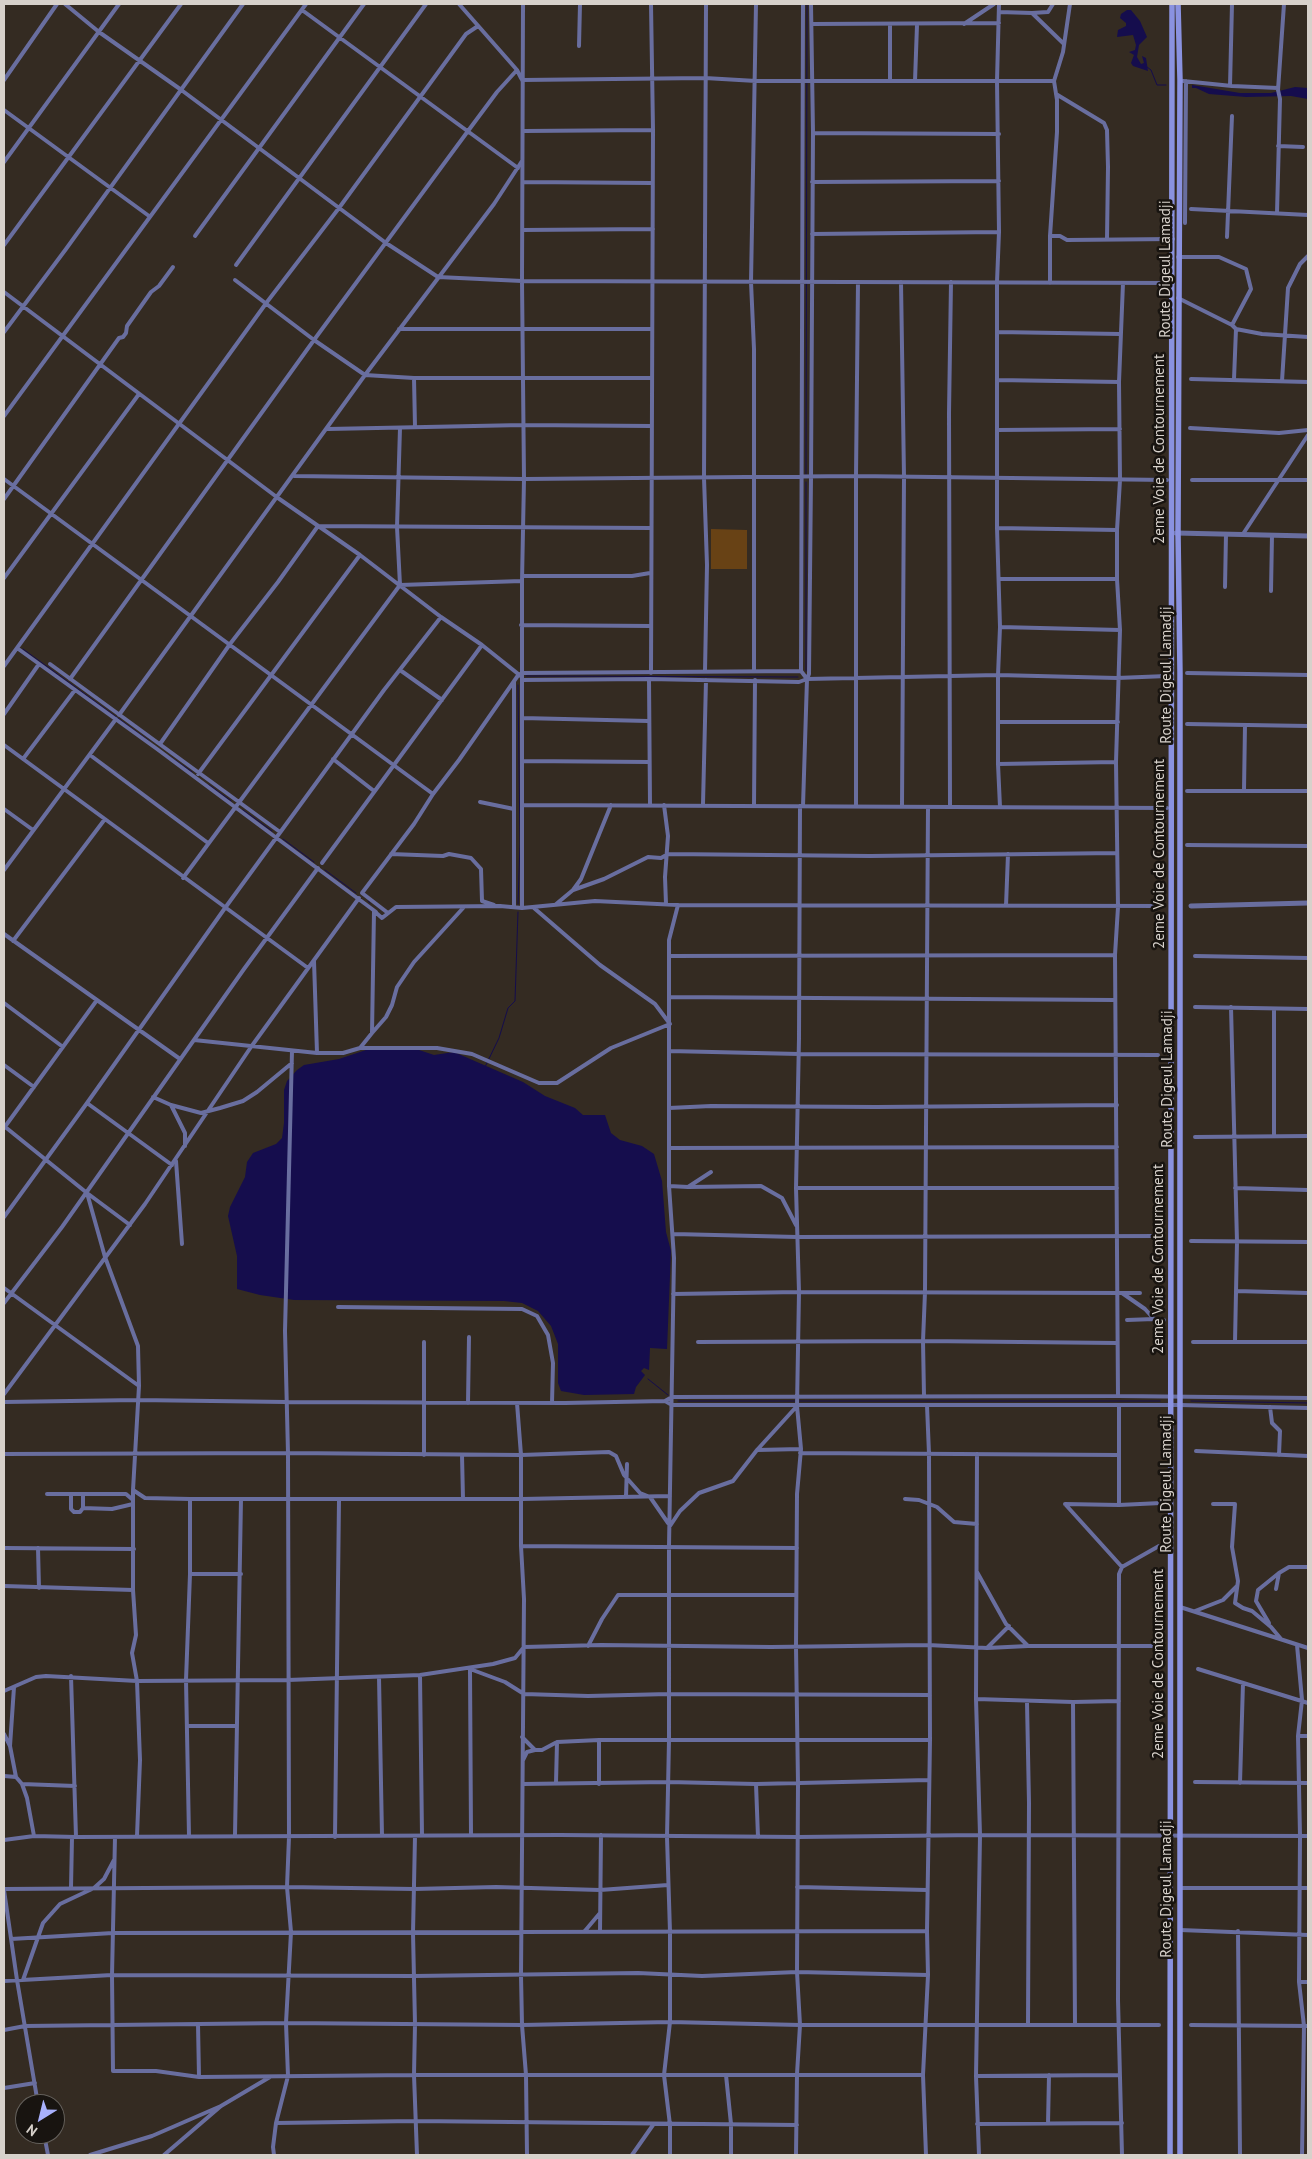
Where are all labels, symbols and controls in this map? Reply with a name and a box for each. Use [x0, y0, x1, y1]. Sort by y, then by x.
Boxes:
street label: Route Digeul Lamadji [1157, 200, 1175, 338]
street label: 2eme Voie de Contournement [1151, 354, 1169, 544]
street label: Route Digeul Lamadji [1158, 606, 1176, 744]
street label: 2eme Voie de Contournement [1151, 759, 1169, 949]
street label: Route Digeul Lamadji [1159, 1010, 1177, 1148]
street label: 2eme Voie de Contournement [1150, 1164, 1168, 1354]
street label: Route Digeul Lamadji [1158, 1415, 1176, 1553]
street label: 2eme Voie de Contournement [1150, 1569, 1168, 1759]
street label: Route Digeul Lamadji [1158, 1820, 1176, 1958]
north arrow [15, 2094, 65, 2144]
text: N [23, 2120, 41, 2140]

